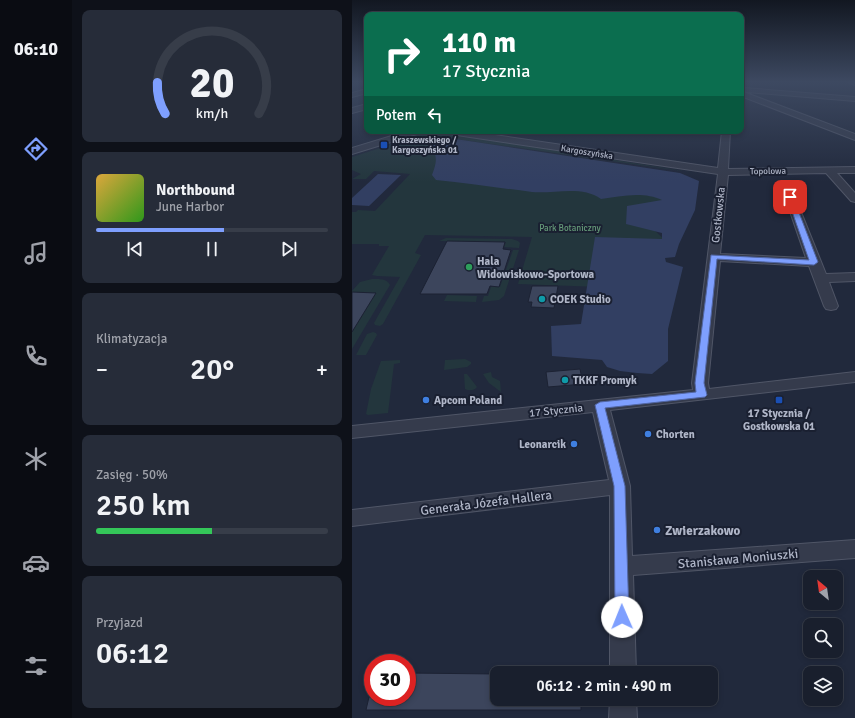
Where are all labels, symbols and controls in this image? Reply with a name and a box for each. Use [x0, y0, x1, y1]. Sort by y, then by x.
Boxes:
text: 110 m [442, 26, 516, 60]
icon: right [376, 28, 428, 80]
text: 06:10 [14, 38, 58, 60]
text: 20 [190, 58, 234, 109]
text: 17 Stycznia [442, 60, 530, 82]
text: km/h [196, 104, 228, 121]
icon: left [424, 104, 446, 126]
text: Potem [376, 106, 416, 124]
icon: directions [22, 135, 50, 163]
place label: Kraszewskiego / Kargoszyńska 01 [392, 135, 458, 156]
marker: Kraszewskiego / Kargoszyńska 01 [379, 140, 389, 150]
street label: Kargoszyńska [560, 143, 614, 162]
street label: Topolowa [750, 166, 786, 177]
pin [773, 180, 807, 214]
text: Northbound [156, 181, 235, 199]
street label: Gostkowska [709, 186, 728, 244]
icon: arrive [779, 186, 801, 208]
text: June Harbor [156, 199, 224, 215]
park label: Park Botaniczny [539, 223, 602, 234]
icon: previous [124, 238, 146, 260]
icon: pause [201, 238, 223, 260]
icon: next [278, 238, 300, 260]
icon: music [22, 239, 50, 267]
place label: Hala Widowiskowo-Sportowa [477, 255, 595, 281]
marker: Hala Widowiskowo-Sportowa [464, 262, 474, 272]
place label: COEK Studio [550, 293, 611, 306]
marker: COEK Studio [537, 294, 547, 304]
text: Klimatyzacja [96, 331, 167, 347]
icon: phone [22, 342, 50, 370]
text: 20° [190, 351, 234, 388]
text: − [96, 356, 108, 383]
text: + [316, 356, 328, 383]
place label: TKKF Promyk [573, 374, 637, 387]
marker: TKKF Promyk [560, 375, 570, 385]
place label: Apcom Poland [434, 394, 502, 407]
marker: Apcom Poland [421, 395, 431, 405]
marker: 17 Stycznia / Gostkowska 01 [774, 395, 784, 405]
street label: 17 Stycznia [529, 401, 584, 420]
place label: 17 Stycznia / Gostkowska 01 [743, 407, 815, 433]
place label: Chorten [656, 428, 695, 441]
marker: Chorten [643, 429, 653, 439]
place label: Leonarcik [519, 438, 566, 451]
marker: Leonarcik [569, 439, 579, 449]
icon: climate [22, 445, 50, 473]
text: Zasięg · 50% [96, 467, 168, 483]
text: 250 km [96, 487, 191, 524]
street label: Generała Józefa Hallera [419, 487, 553, 519]
place label: Zwierzakowo [665, 523, 740, 539]
marker: Zwierzakowo [652, 525, 662, 535]
street label: Stanisława Moniuszki [677, 546, 799, 572]
icon: car [22, 549, 50, 577]
north arrow [803, 570, 843, 610]
map controls [803, 570, 843, 706]
position arrow [601, 596, 643, 638]
text: Przyjazd [96, 615, 143, 631]
button: search [803, 618, 843, 658]
text: 06:12 [96, 635, 169, 672]
icon: filters [22, 652, 50, 680]
speed limit sign: 30 [364, 654, 416, 706]
button: layers [803, 666, 843, 706]
text: 06:12 · 2 min · 490 m [537, 677, 671, 695]

